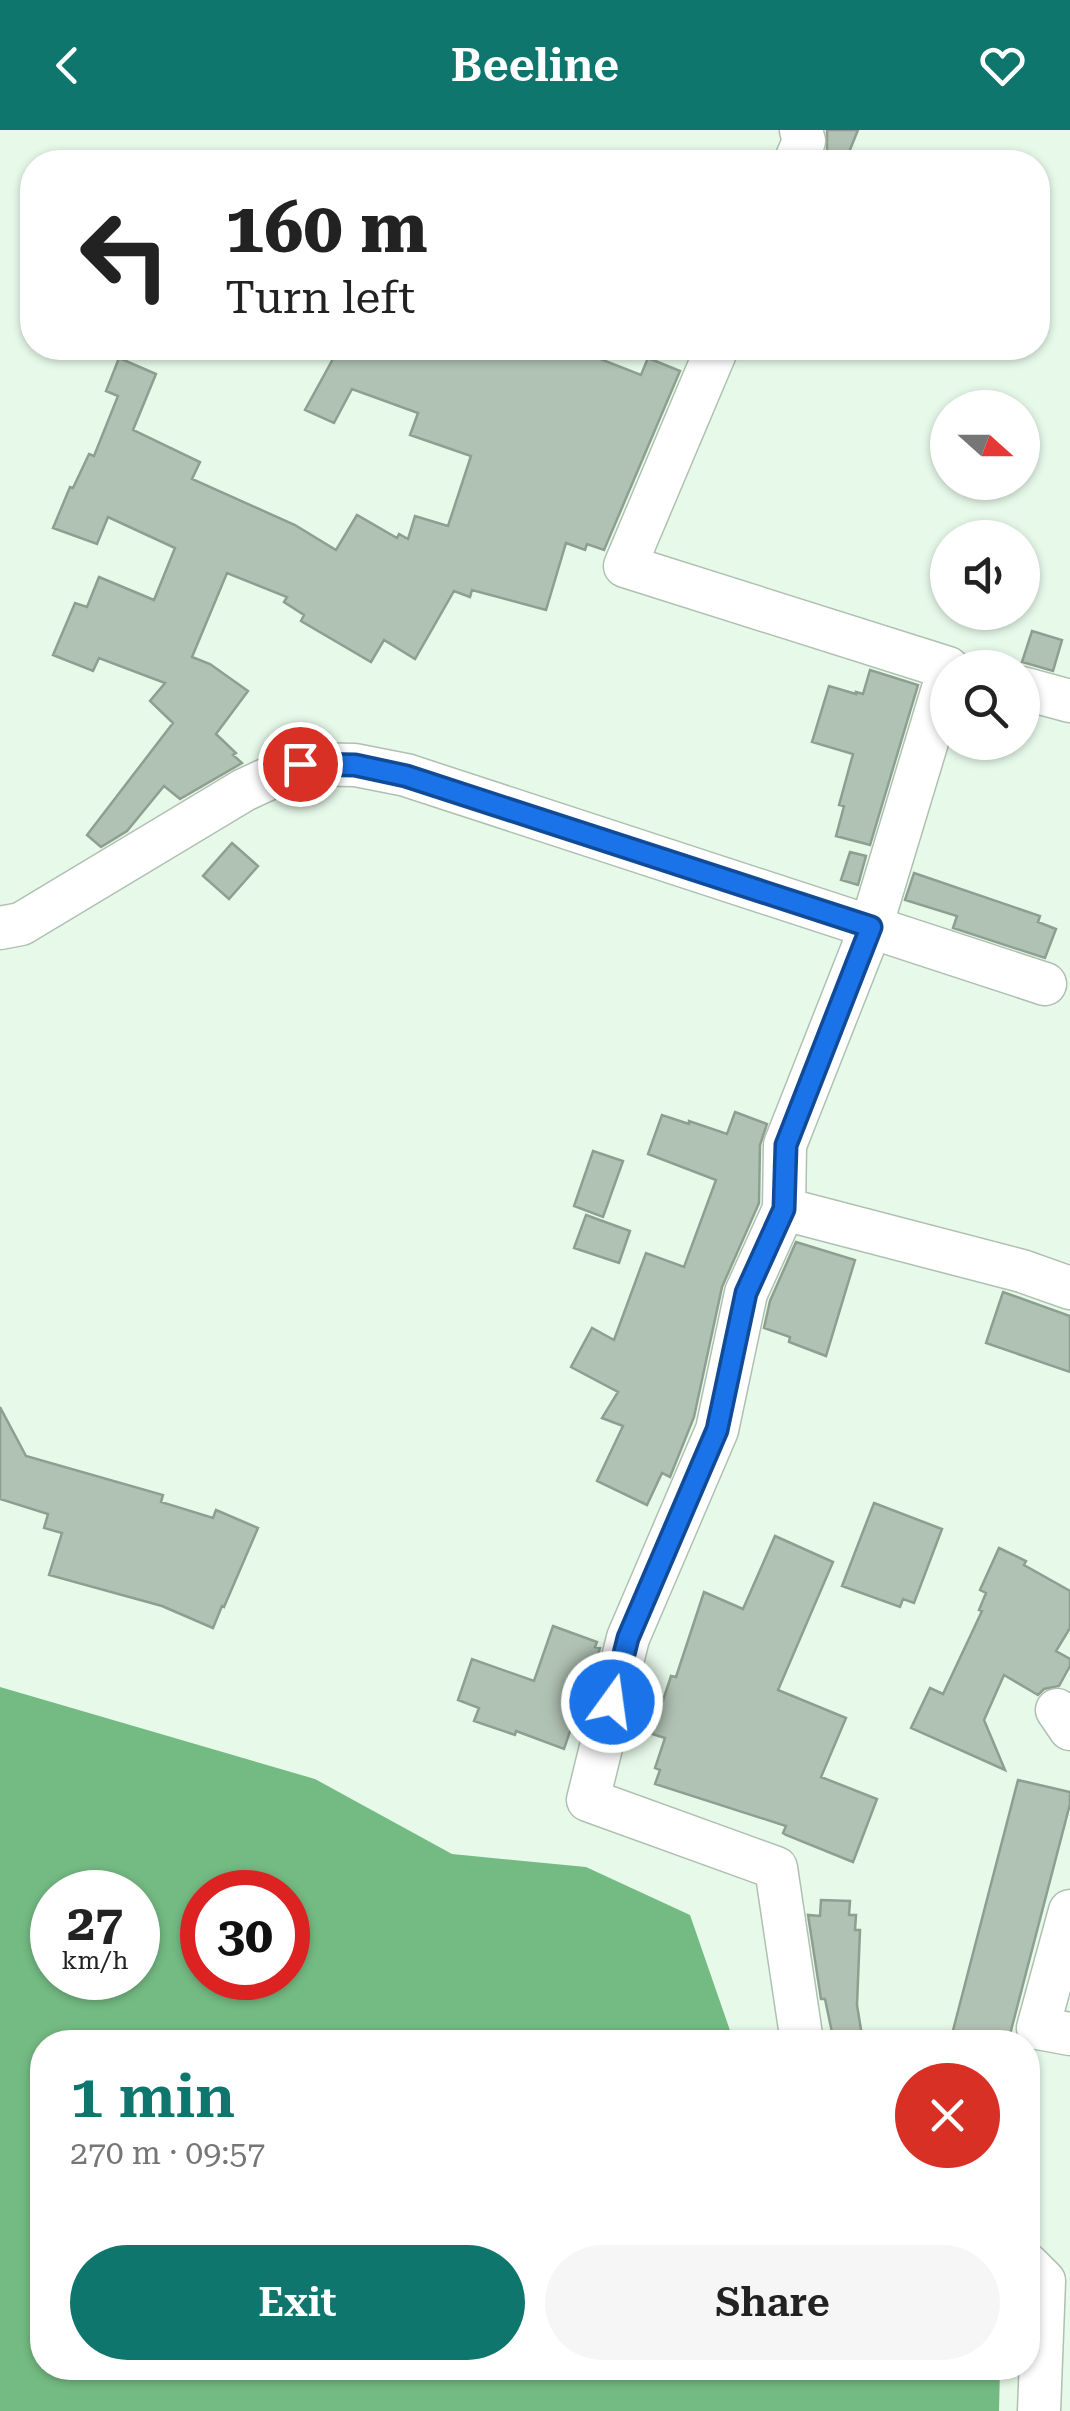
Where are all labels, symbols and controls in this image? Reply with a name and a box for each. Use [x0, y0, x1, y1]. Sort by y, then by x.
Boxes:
icon: back [40, 38, 95, 93]
icon: heart [975, 38, 1030, 93]
text: Beeline [451, 39, 619, 92]
text: 160 m [225, 187, 428, 269]
icon: left [60, 190, 190, 320]
text: Turn left [225, 271, 415, 324]
north arrow [930, 390, 1040, 500]
map controls [930, 390, 1040, 760]
button: sound [930, 520, 1040, 630]
button: search [930, 650, 1040, 760]
pin [258, 722, 343, 807]
icon: arrive [273, 737, 328, 792]
position arrow [560, 1650, 664, 1754]
speed limit sign: 30 [180, 1870, 310, 2000]
text: 27 [67, 1894, 123, 1952]
text: km/h [62, 1946, 128, 1975]
text: 1 min [70, 2061, 235, 2132]
button: close [895, 2063, 1000, 2168]
text: 270 m · 09:57 [70, 2134, 265, 2172]
button: Exit [70, 2245, 525, 2360]
button: Share [545, 2245, 1000, 2360]

